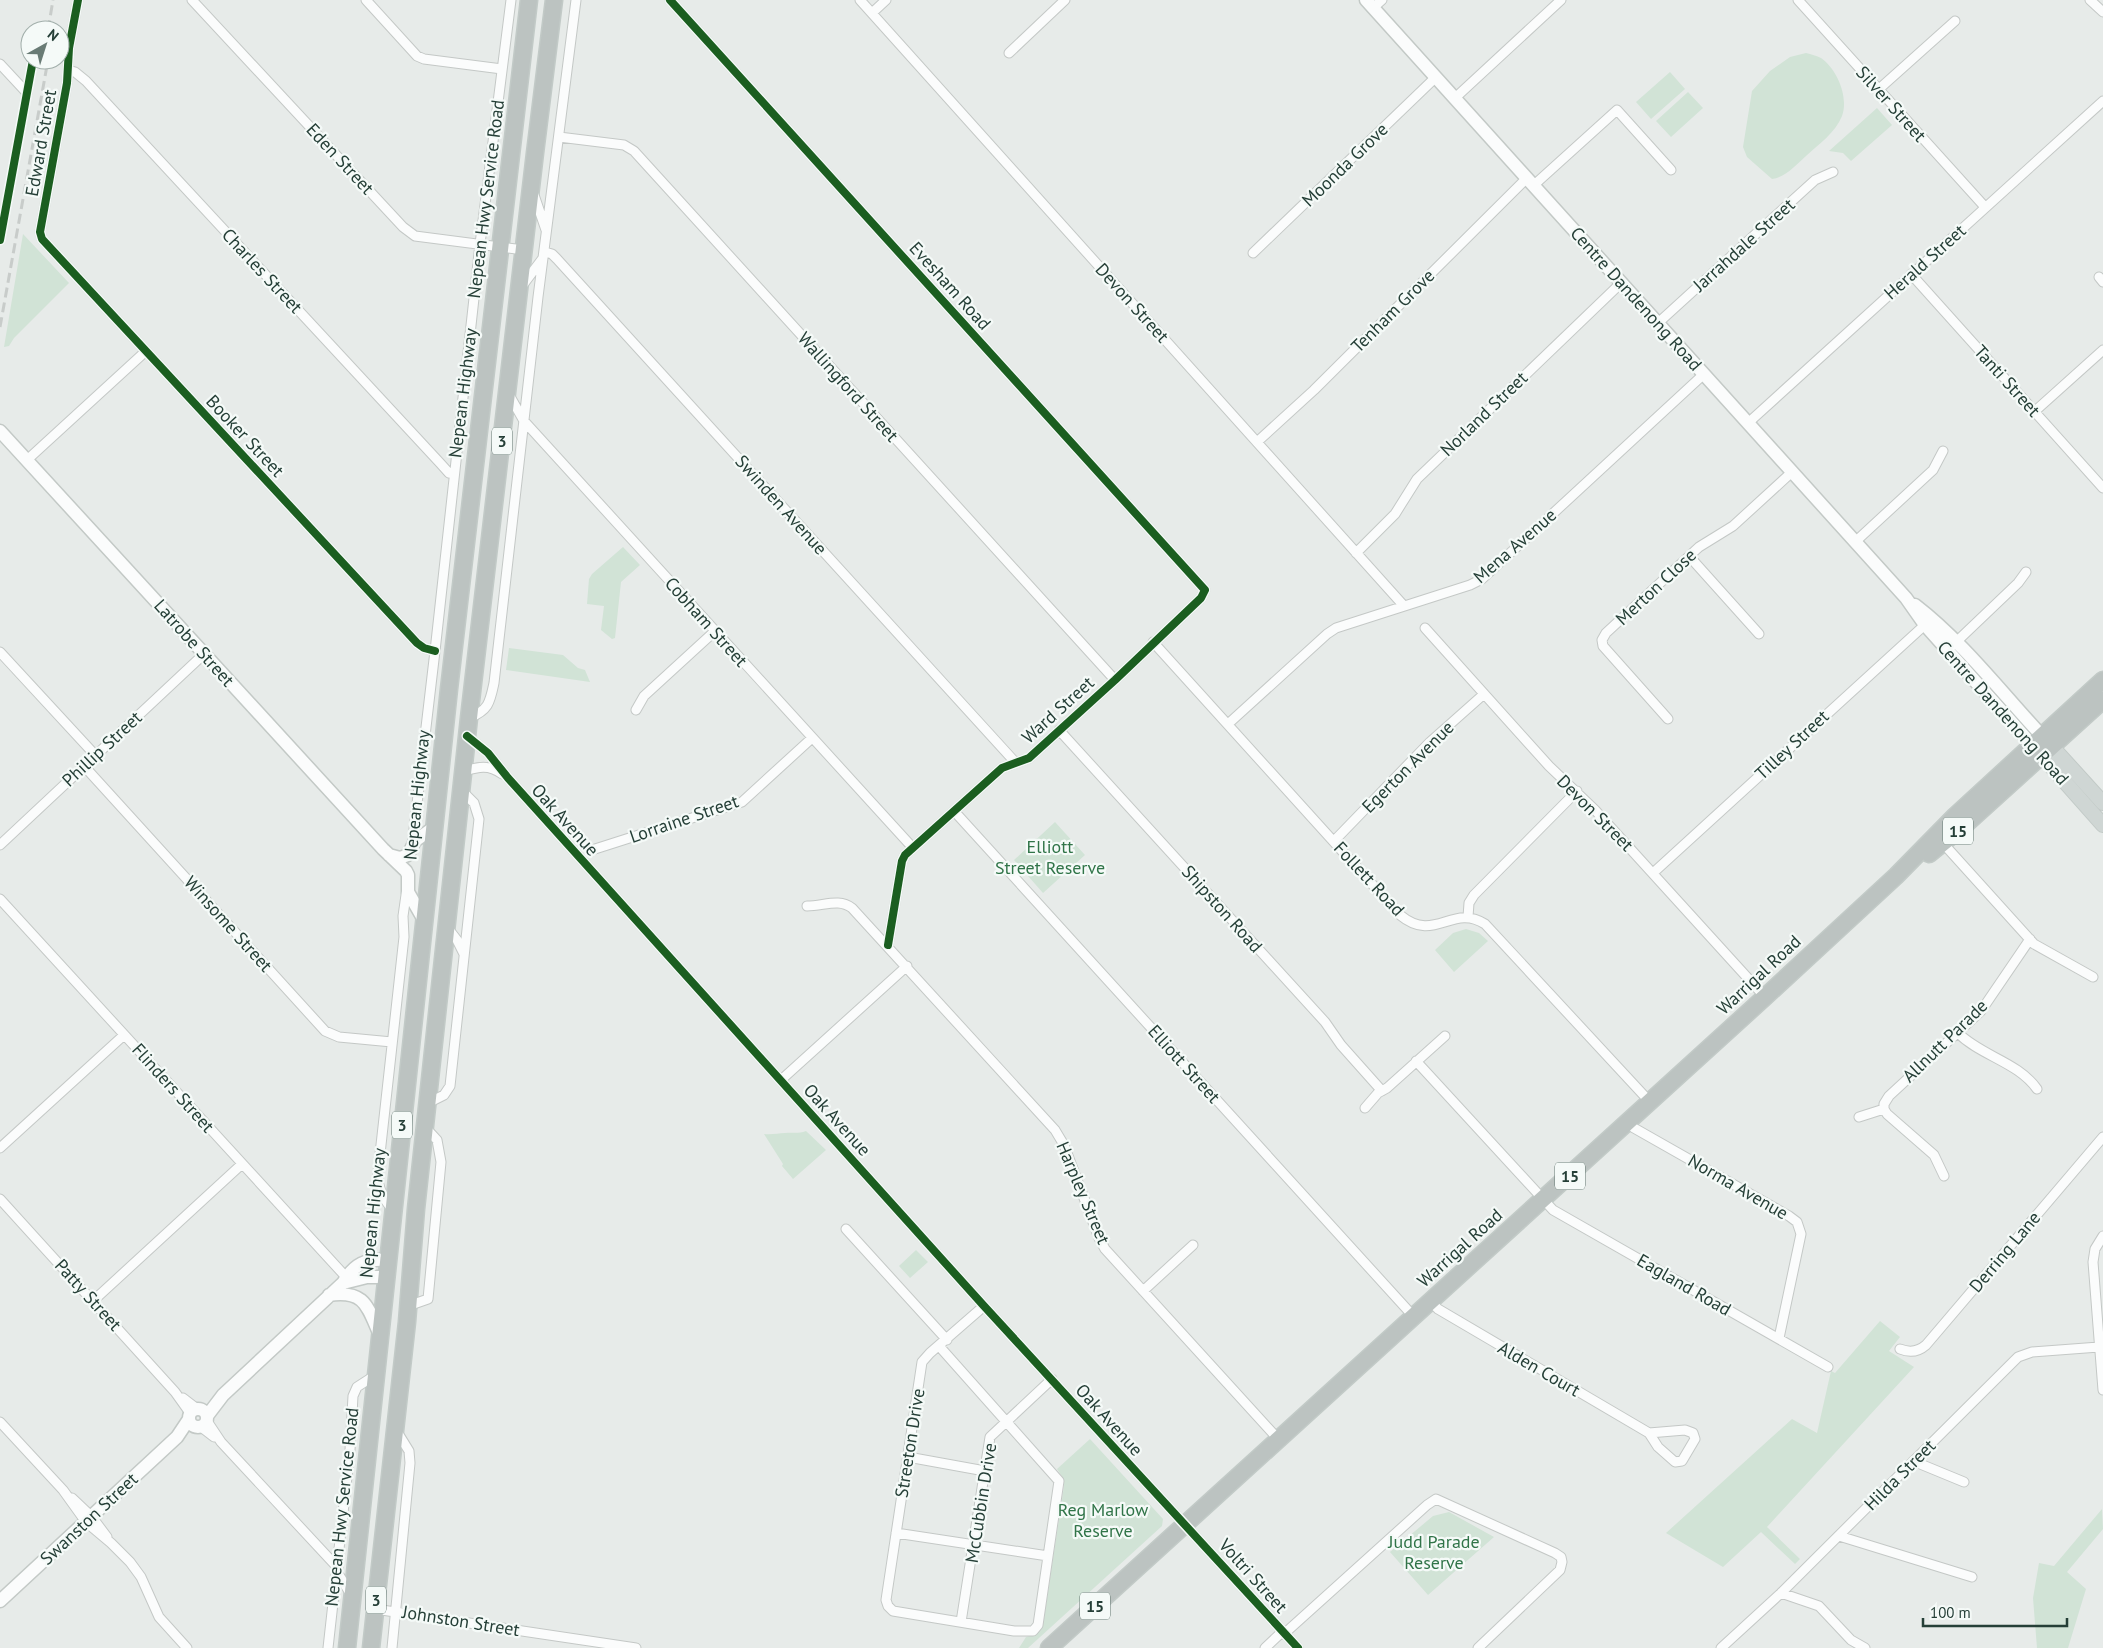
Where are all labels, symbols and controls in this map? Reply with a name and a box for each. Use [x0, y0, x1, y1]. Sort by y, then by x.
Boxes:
north arrow [20, 20, 70, 70]
text: N [44, 25, 62, 45]
street label: Silver Street [1851, 61, 1931, 146]
street label: Edward Street [20, 88, 61, 198]
street label: Nepean Hwy Service Road [462, 98, 509, 299]
street label: Eden Street [302, 118, 379, 199]
street label: Moonda Grove [1297, 118, 1393, 211]
street label: Jarrahdale Street [1687, 193, 1799, 297]
street label: Herald Street [1879, 219, 1970, 304]
street label: Centre Dandenong Road [1566, 222, 1707, 376]
street label: Charles Street [217, 223, 308, 318]
street label: Evesham Road [905, 237, 996, 335]
street label: Devon Street [1091, 258, 1174, 347]
street label: Tenham Grove [1346, 264, 1439, 357]
street label: Nepean Highway [443, 326, 482, 459]
street label: Wallingford Street [793, 327, 904, 446]
street label: Tanti Street [1969, 340, 2046, 421]
street label: Norland Street [1435, 366, 1532, 461]
street label: Booker Street [201, 390, 289, 482]
road number: 3 [492, 428, 512, 454]
street label: Swinden Avenue [730, 450, 832, 559]
street label: Mena Avenue [1468, 503, 1561, 588]
street label: Merton Close [1610, 543, 1701, 630]
street label: Cobham Street [660, 572, 753, 671]
street label: Latrobe Street [149, 594, 240, 691]
street label: Centre Dandenong Road [1933, 636, 2074, 790]
street label: Ward Street [1017, 671, 1099, 748]
street label: Tilley Street [1750, 705, 1833, 785]
street label: Phillip Street [57, 706, 146, 791]
street label: Egerton Avenue [1357, 716, 1459, 818]
street label: Nepean Highway [398, 728, 435, 861]
street label: Devon Street [1552, 769, 1639, 856]
street label: Oak Avenue [527, 779, 604, 861]
street label: Lorraine Street [626, 789, 741, 848]
road number: 15 [1943, 818, 1973, 844]
park label: Elliott Street Reserve [995, 835, 1105, 879]
street label: Follett Road [1329, 837, 1410, 921]
street label: Shipston Road [1177, 860, 1268, 957]
street label: Winsome Street [179, 871, 278, 976]
street label: Warrigal Road [1712, 930, 1806, 1020]
street label: Allnutt Parade [1897, 994, 1992, 1087]
street label: Elliott Street [1143, 1020, 1226, 1108]
street label: Flinders Street [127, 1038, 220, 1137]
street label: Oak Avenue [799, 1079, 876, 1161]
road number: 3 [392, 1112, 412, 1138]
street label: Harpley Street [1052, 1138, 1115, 1248]
street label: Nepean Highway [354, 1146, 391, 1279]
street label: Norma Avenue [1684, 1149, 1792, 1224]
road number: 15 [1555, 1162, 1585, 1190]
street label: Warrigal Road [1412, 1203, 1507, 1292]
street label: Derring Lane [1964, 1206, 2045, 1297]
street label: Eagland Road [1633, 1248, 1735, 1321]
street label: Patty Street [50, 1254, 127, 1335]
street label: Alden Court [1494, 1336, 1584, 1401]
street label: Oak Avenue [1071, 1379, 1148, 1461]
street label: Streeton Drive [890, 1387, 930, 1499]
street label: Nepean Hwy Service Road [320, 1406, 363, 1607]
street label: Hilda Street [1859, 1434, 1940, 1515]
street label: McCubbin Drive [960, 1441, 1001, 1565]
street label: Swanston Street [35, 1467, 142, 1570]
park label: Reg Marlow Reserve [1058, 1498, 1149, 1542]
park label: Judd Parade Reserve [1387, 1530, 1480, 1574]
street label: Voltri Street [1213, 1533, 1293, 1618]
road number: 3 [366, 1586, 386, 1614]
road number: 15 [1080, 1592, 1110, 1620]
scale bar [1923, 1596, 2067, 1628]
street label: Johnston Street [400, 1600, 521, 1641]
text: 100 m [1930, 1603, 1971, 1622]

